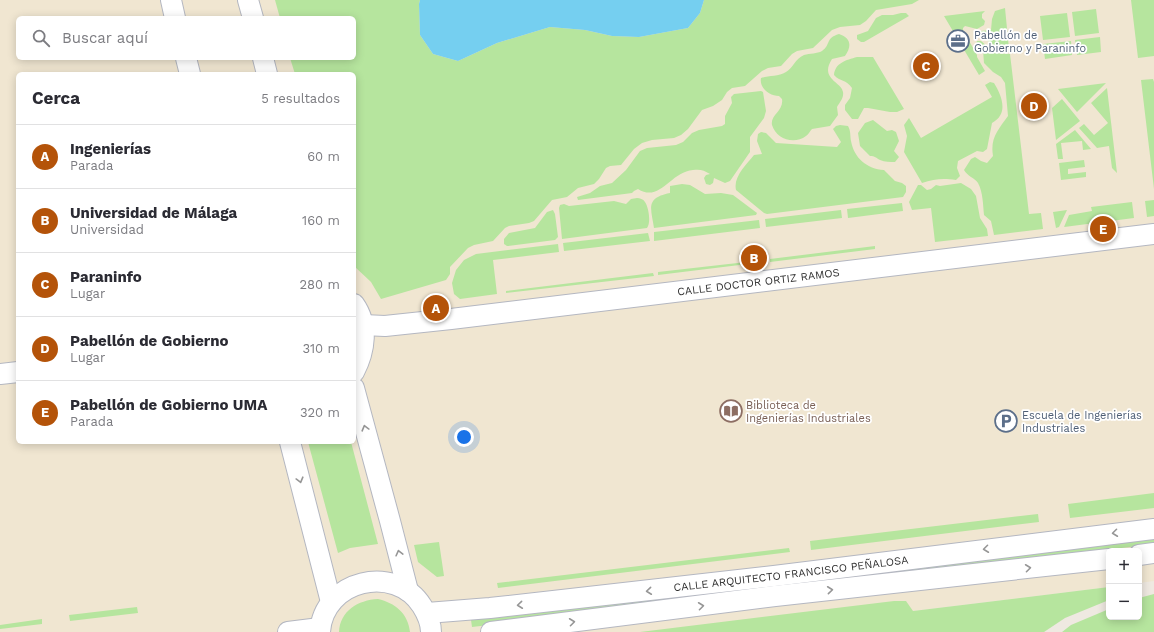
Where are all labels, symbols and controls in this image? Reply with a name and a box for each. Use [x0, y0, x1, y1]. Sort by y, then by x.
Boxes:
search box [16, 16, 356, 60]
icon: search [30, 27, 52, 49]
office icon: Pabellón de Gobierno y Paraninfo [945, 28, 971, 54]
text: Buscar aquí [62, 29, 148, 47]
place label: Pabellón de Gobierno y Paraninfo [974, 29, 1086, 55]
pin: C [913, 51, 939, 81]
text: Cerca [32, 88, 80, 108]
text: 5 resultados [261, 91, 340, 106]
pin: D [1021, 91, 1047, 121]
text: Ingenierías [70, 140, 151, 158]
text: A [41, 149, 49, 164]
text: 60 m [307, 149, 340, 164]
text: Parada [70, 158, 113, 173]
text: Universidad de Málaga [70, 204, 237, 222]
text: B [41, 213, 49, 228]
text: 160 m [302, 213, 340, 228]
pin: E [1090, 214, 1116, 244]
text: Universidad [70, 222, 144, 237]
pin: B [741, 243, 767, 273]
street label: CALLE DOCTOR ORTIZ RAMOS [676, 266, 840, 299]
text: Paraninfo [70, 268, 142, 286]
text: C [41, 277, 49, 292]
text: 280 m [300, 277, 340, 292]
text: Lugar [70, 286, 105, 301]
pin: A [423, 293, 449, 323]
text: Pabellón de Gobierno [70, 332, 229, 350]
text: D [40, 341, 50, 356]
text: 310 m [302, 341, 340, 356]
text: Lugar [70, 350, 105, 365]
text: Pabellón de Gobierno UMA [70, 396, 267, 414]
library icon: Biblioteca de Ingenierías Industriales [718, 398, 744, 424]
place label: Biblioteca de Ingenierías Industriales [746, 399, 871, 425]
text: E [41, 405, 49, 420]
text: 320 m [300, 405, 340, 420]
parking icon: Escuela de Ingenierías Industriales [993, 408, 1019, 434]
place label: Escuela de Ingenierías Industriales [1022, 409, 1142, 435]
text: Parada [70, 414, 113, 429]
one-way arrow [361, 424, 370, 431]
your location [454, 427, 474, 447]
one-way arrow [295, 476, 304, 483]
one-way arrow [1112, 528, 1118, 537]
one-way arrow [983, 544, 989, 553]
map controls [1106, 548, 1142, 620]
button: + [1106, 548, 1142, 584]
one-way arrow [395, 550, 403, 556]
street label: CALLE ARQUITECTO FRANCISCO PEÑALOSA [673, 553, 909, 594]
one-way arrow [1025, 564, 1032, 573]
button: − [1106, 584, 1142, 620]
one-way arrow [646, 586, 652, 595]
one-way arrow [827, 586, 833, 595]
one-way arrow [517, 600, 523, 609]
one-way arrow [698, 601, 704, 610]
one-way arrow [569, 618, 575, 627]

